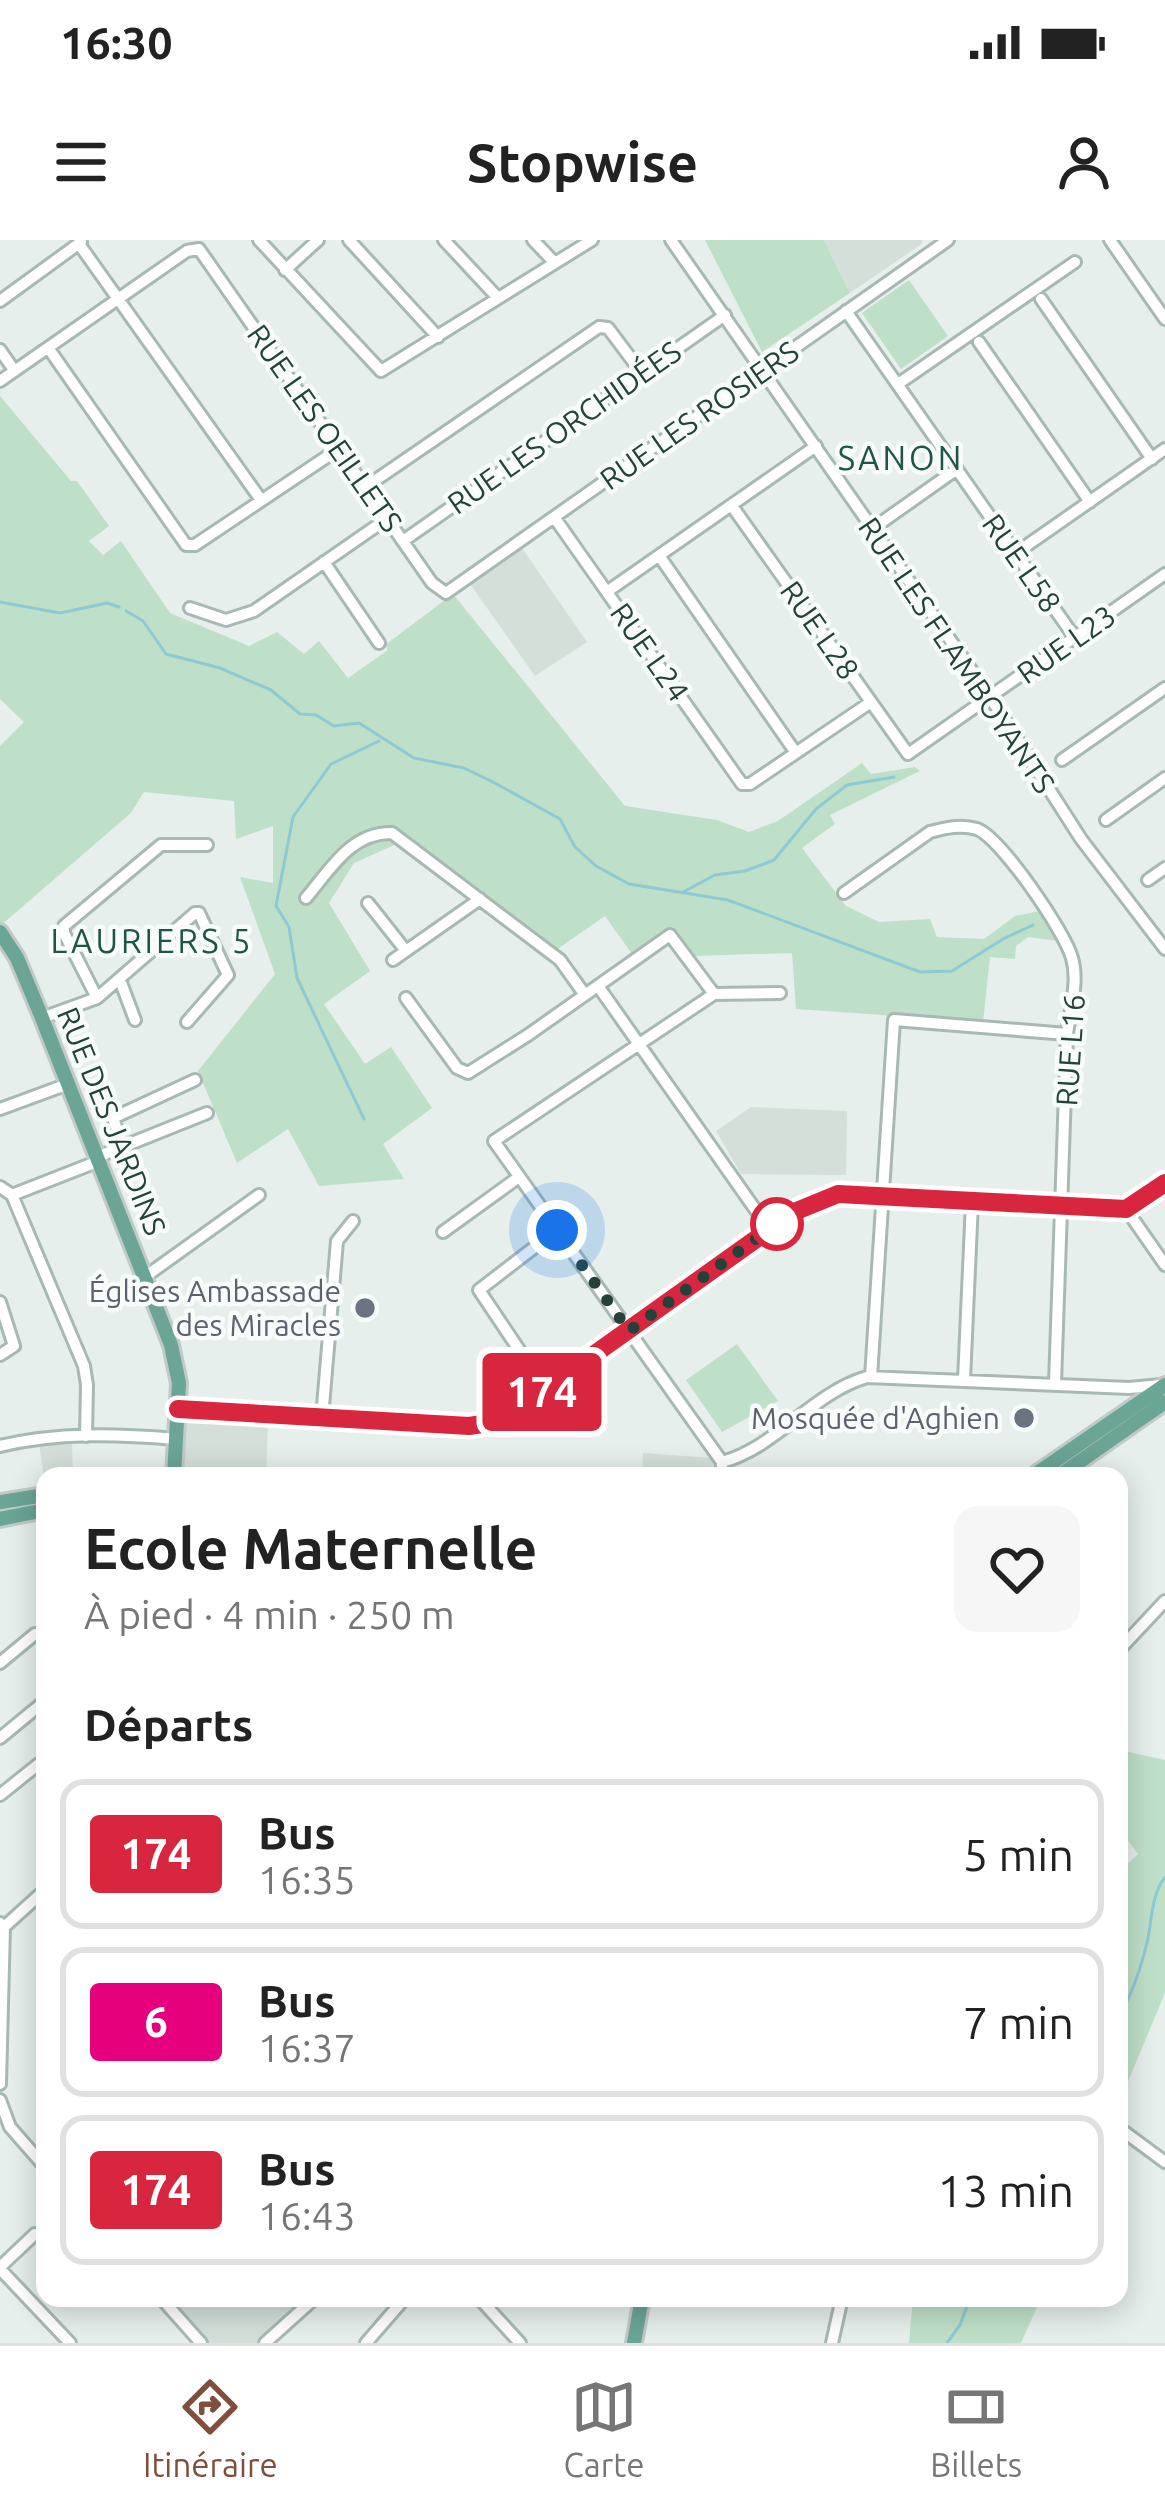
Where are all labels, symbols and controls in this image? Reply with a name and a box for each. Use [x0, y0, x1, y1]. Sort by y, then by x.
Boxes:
text: 16:30 [60, 17, 173, 68]
icon: menu [48, 129, 114, 195]
icon: person [1051, 129, 1117, 195]
text: Stopwise [467, 132, 698, 192]
street label: RUE LES OEILLETS [241, 318, 409, 538]
street label: RUE LES ORCHIDÉES [440, 333, 687, 520]
street label: RUE LES ROSIERS [593, 334, 805, 496]
district label: SANON [838, 439, 964, 476]
street label: RUE L58 [976, 507, 1068, 619]
street label: RUE LES FLAMBOYANTS [852, 511, 1062, 799]
street label: RUE L28 [774, 574, 866, 686]
street label: RUE L24 [604, 596, 696, 708]
street label: RUE L23 [1010, 598, 1122, 690]
district label: LAURIERS 5 [50, 922, 254, 959]
street label: RUE L16 [1049, 993, 1091, 1107]
street label: RUE DES JARDINS [51, 1002, 173, 1240]
unlabelled marker [752, 1199, 802, 1249]
your location [527, 1200, 587, 1260]
place label: Églises Ambassade des Miracles [89, 1273, 341, 1342]
marker: Églises Ambassade des Miracles [352, 1295, 378, 1321]
line badge: 174 [473, 1353, 611, 1431]
text: 174 [506, 1368, 578, 1415]
place label: Mosquée d'Aghien [751, 1401, 1000, 1435]
marker: Mosquée d'Aghien [1011, 1405, 1037, 1431]
button: heart [954, 1506, 1080, 1632]
text: Ecole Maternelle [84, 1516, 537, 1580]
text: À pied · 4 min · 250 m [84, 1593, 455, 1636]
text: Départs [84, 1699, 253, 1750]
text: Bus [258, 1807, 335, 1858]
text: 5 min [963, 1829, 1074, 1880]
text: 174 [120, 1830, 192, 1877]
text: 16:35 [258, 1858, 356, 1901]
text: Bus [258, 1975, 335, 2026]
text: 7 min [963, 1997, 1074, 2048]
text: 6 [144, 1998, 168, 2045]
text: 16:37 [258, 2026, 356, 2069]
text: Bus [258, 2143, 335, 2194]
text: 13 min [937, 2165, 1074, 2216]
text: 174 [120, 2166, 192, 2213]
text: 16:43 [258, 2194, 356, 2237]
tab: Itinéraire [143, 2374, 278, 2483]
tab: Carte [564, 2374, 644, 2483]
tab: Billets [930, 2374, 1022, 2483]

